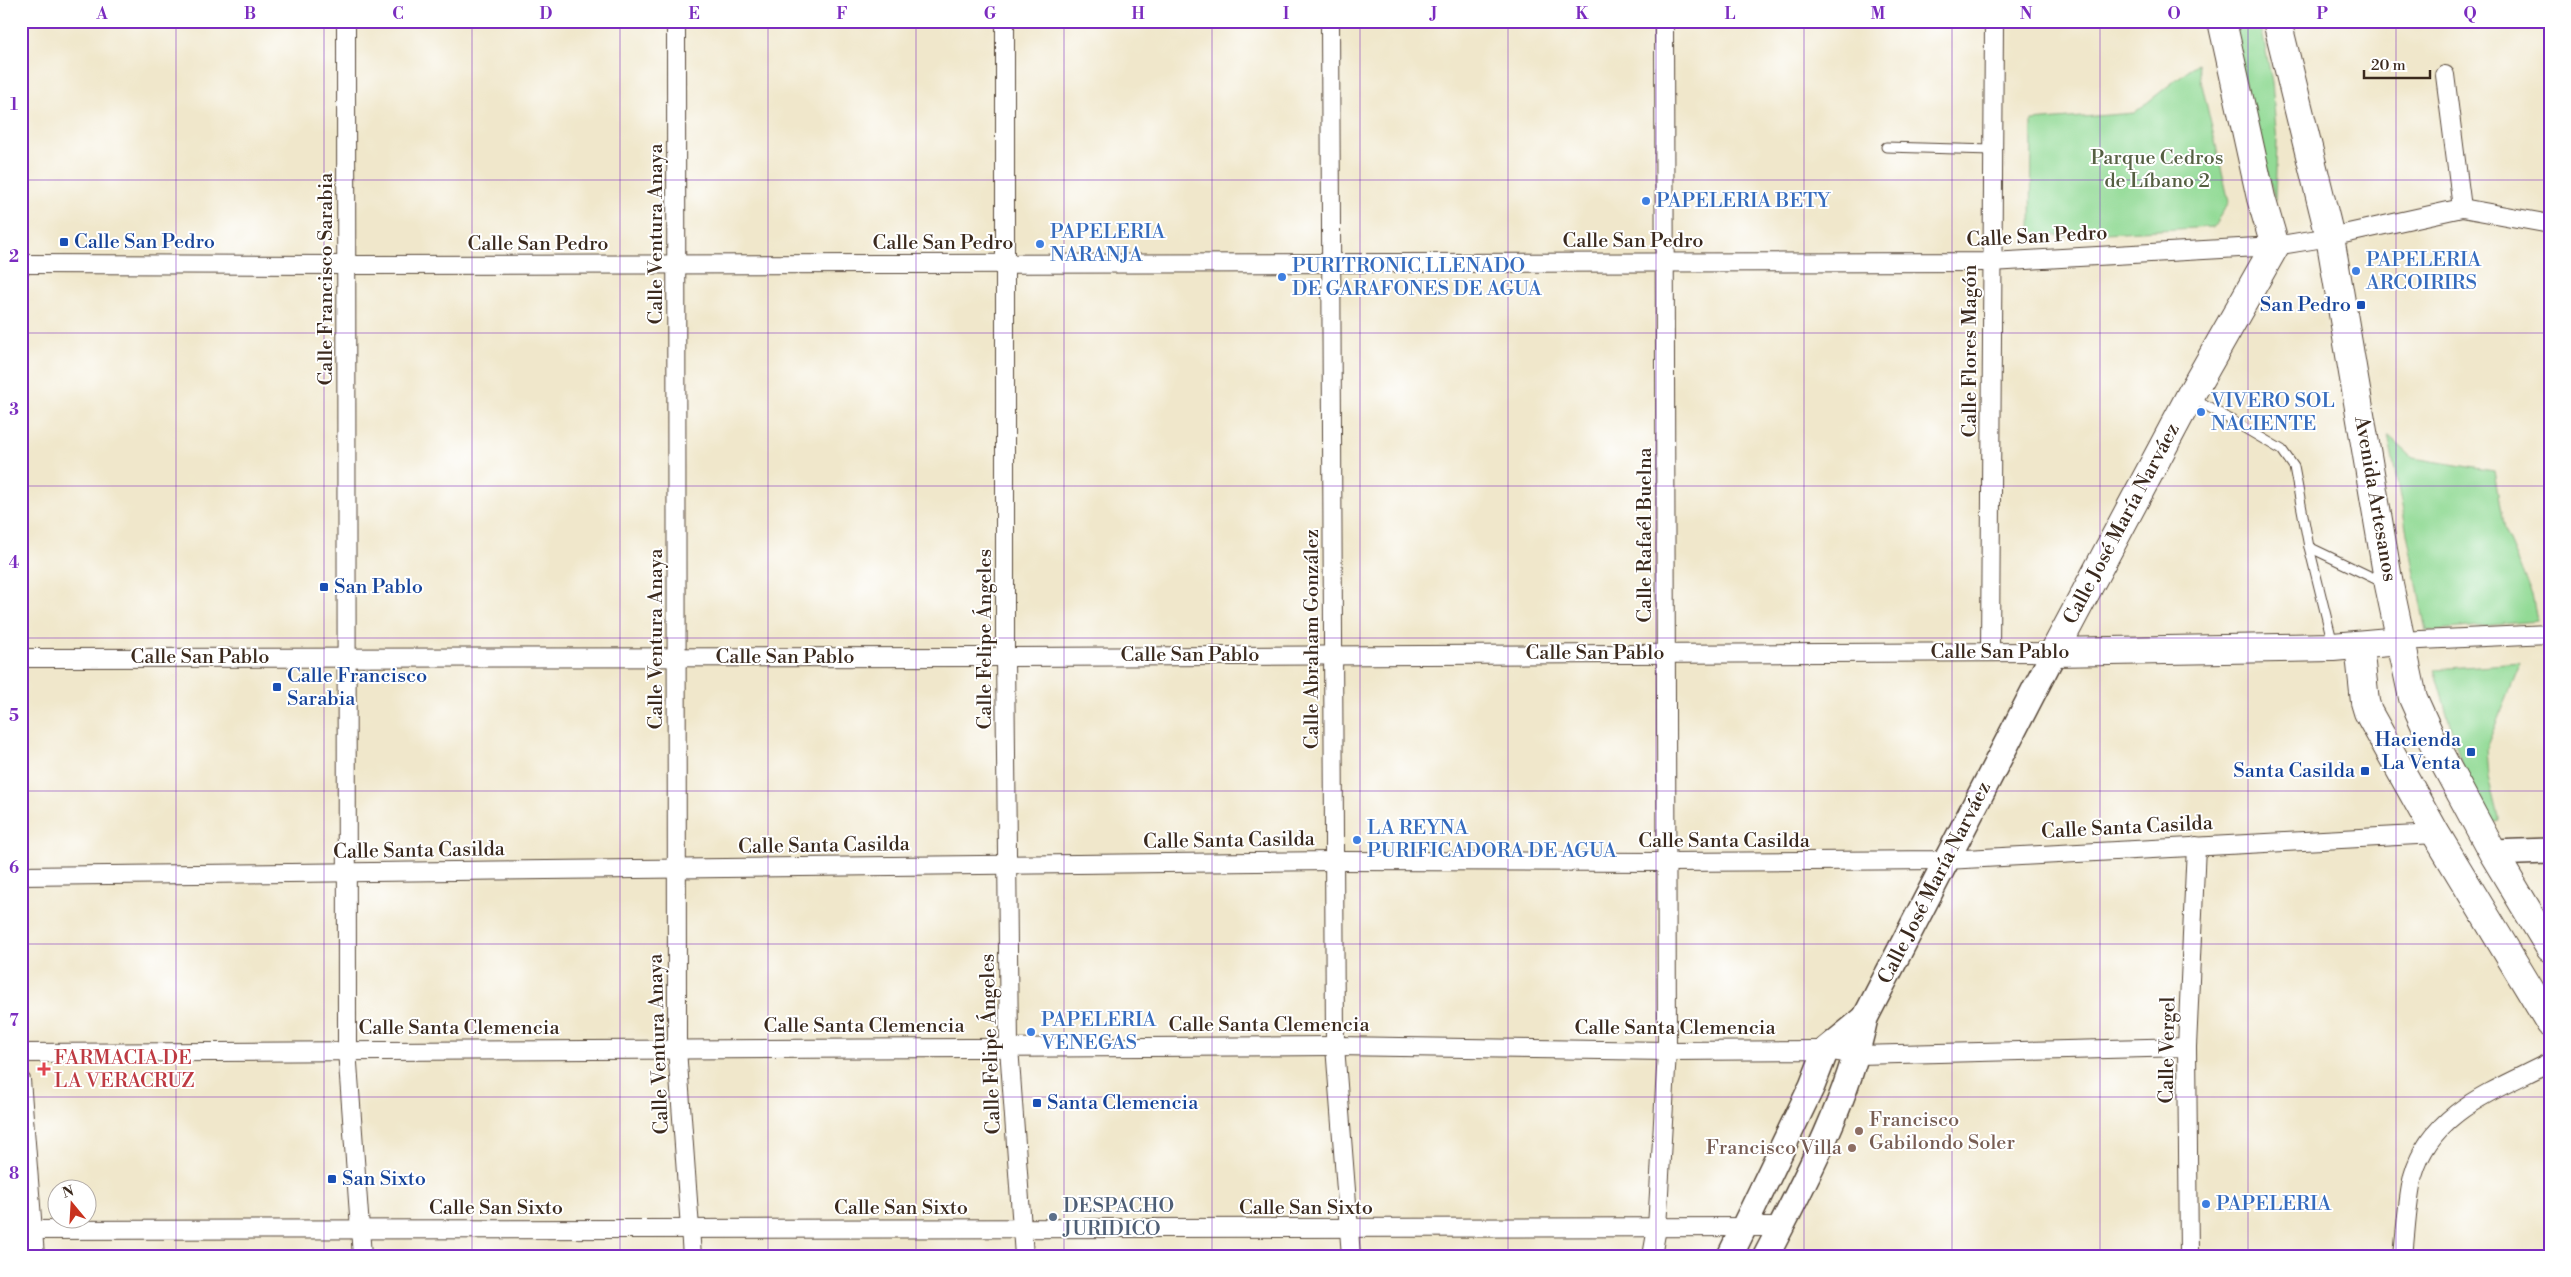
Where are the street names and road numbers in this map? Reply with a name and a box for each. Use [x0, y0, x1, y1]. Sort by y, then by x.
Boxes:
street label: Calle Ventura Anaya [644, 143, 669, 325]
street label: Calle Francisco Sarabia [314, 172, 339, 385]
street label: Calle San Pedro [1966, 221, 2108, 253]
street label: Calle San Pedro [1562, 229, 1704, 254]
street label: Calle San Pedro [872, 231, 1014, 256]
street label: Calle San Pedro [467, 232, 609, 257]
street label: Calle Flores Magón [1958, 264, 1983, 438]
street label: Avenida Artesanos [2348, 413, 2402, 584]
street label: Calle José María Narváez [2058, 419, 2186, 629]
street label: Calle Rafaél Buelna [1633, 446, 1658, 623]
street label: Calle Abraham González [1300, 529, 1325, 749]
street label: Calle Ventura Anaya [644, 548, 669, 730]
street label: Calle Felipe Ángeles [972, 549, 998, 729]
street label: Calle San Pablo [1931, 640, 2069, 665]
street label: Calle San Pablo [1526, 641, 1664, 666]
street label: Calle San Pablo [1121, 643, 1259, 668]
street label: Calle San Pablo [131, 645, 269, 670]
street label: Calle San Pablo [716, 645, 854, 670]
street label: Calle José María Narváez [1873, 777, 1997, 989]
street label: Calle Santa Casilda [2041, 811, 2214, 845]
street label: Calle Santa Casilda [1143, 827, 1316, 855]
street label: Calle Santa Casilda [1638, 829, 1811, 854]
street label: Calle Santa Casilda [738, 832, 911, 860]
street label: Calle Santa Casilda [333, 837, 506, 865]
street label: Calle Ventura Anaya [643, 952, 675, 1135]
street label: Calle Felipe Ángeles [974, 953, 1007, 1135]
street label: Calle Vergel [2155, 996, 2181, 1104]
street label: Calle Santa Clemencia [1168, 1013, 1370, 1038]
street label: Calle Santa Clemencia [763, 1014, 965, 1039]
street label: Calle Santa Clemencia [358, 1016, 560, 1041]
street label: Calle Santa Clemencia [1574, 1016, 1776, 1041]
street label: Calle San Sixto [429, 1196, 563, 1221]
street label: Calle San Sixto [834, 1196, 968, 1221]
street label: Calle San Sixto [1239, 1196, 1373, 1221]

